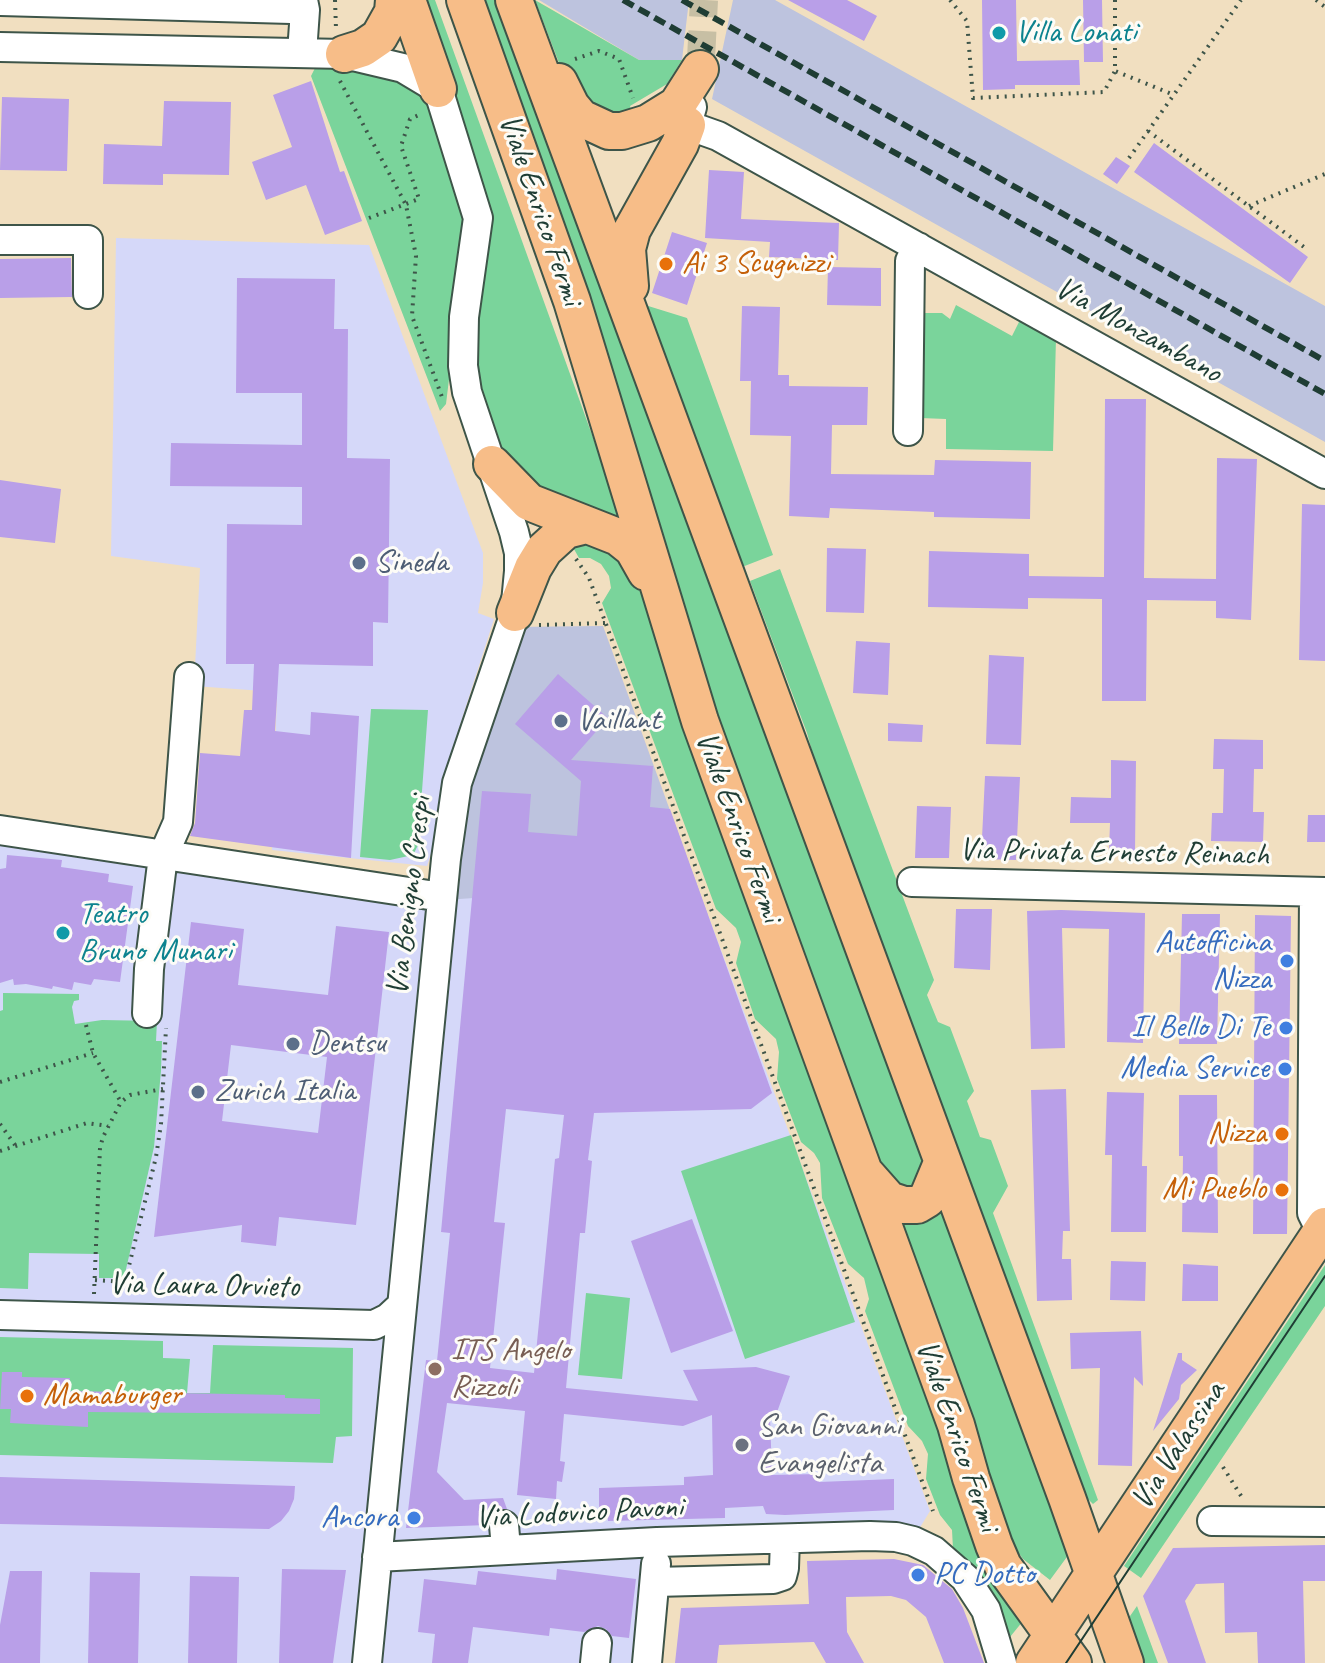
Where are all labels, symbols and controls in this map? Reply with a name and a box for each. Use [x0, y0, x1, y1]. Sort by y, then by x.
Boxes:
place label: Villa Lonati [1015, 14, 1137, 52]
marker: Villa Lonati [990, 24, 1008, 42]
street label: Viale Enrico Fermi [489, 109, 591, 311]
place label: Ai 3 Scugnizzi [682, 245, 830, 283]
marker: Ai 3 Scugnizzi [657, 255, 675, 273]
street label: Via Monzambano [1048, 269, 1228, 393]
place label: Sineda [375, 544, 448, 582]
marker: Sineda [350, 554, 368, 572]
place label: Vaillant [577, 702, 660, 740]
marker: Vaillant [552, 712, 570, 730]
street label: Viale Enrico Fermi [686, 727, 790, 927]
street label: Via Benigno Crespi [379, 794, 441, 998]
street label: Via Privata Ernesto Reinach [959, 831, 1269, 875]
place label: Teatro Bruno Munari [79, 896, 232, 971]
marker: Teatro Bruno Munari [54, 924, 72, 942]
place label: Autofficina Nizza [1155, 924, 1271, 999]
marker: Autofficina Nizza [1278, 952, 1296, 970]
place label: Il Bello Di Te [1131, 1009, 1270, 1047]
marker: Il Bello Di Te [1277, 1019, 1295, 1037]
place label: Dentsu [309, 1025, 386, 1063]
marker: Dentsu [284, 1035, 302, 1053]
place label: Media Service [1120, 1050, 1269, 1088]
marker: Media Service [1276, 1060, 1294, 1078]
place label: Zurich Italia [214, 1073, 355, 1111]
marker: Zurich Italia [189, 1083, 207, 1101]
place label: Nizza [1207, 1115, 1266, 1153]
marker: Nizza [1273, 1125, 1291, 1143]
place label: Mi Pueblo [1162, 1171, 1266, 1209]
marker: Mi Pueblo [1273, 1181, 1291, 1199]
street label: Via Laura Orvieto [109, 1265, 299, 1307]
place label: ITS Angelo Rizzoli [451, 1332, 570, 1407]
street label: Viale Enrico Fermi [906, 1335, 1008, 1537]
marker: ITS Angelo Rizzoli [426, 1360, 444, 1378]
street label: Via Valassina [1123, 1375, 1235, 1517]
place label: Mamaburger [43, 1377, 181, 1415]
marker: Mamaburger [18, 1387, 36, 1405]
place label: San Giovanni Evangelista [758, 1408, 901, 1483]
marker: San Giovanni Evangelista [733, 1436, 751, 1454]
street label: Via Lodovico Pavoni [474, 1488, 684, 1538]
place label: Ancora [321, 1499, 398, 1537]
marker: Ancora [405, 1509, 423, 1527]
place label: PC Dotto [934, 1556, 1035, 1594]
marker: PC Dotto [909, 1566, 927, 1584]

